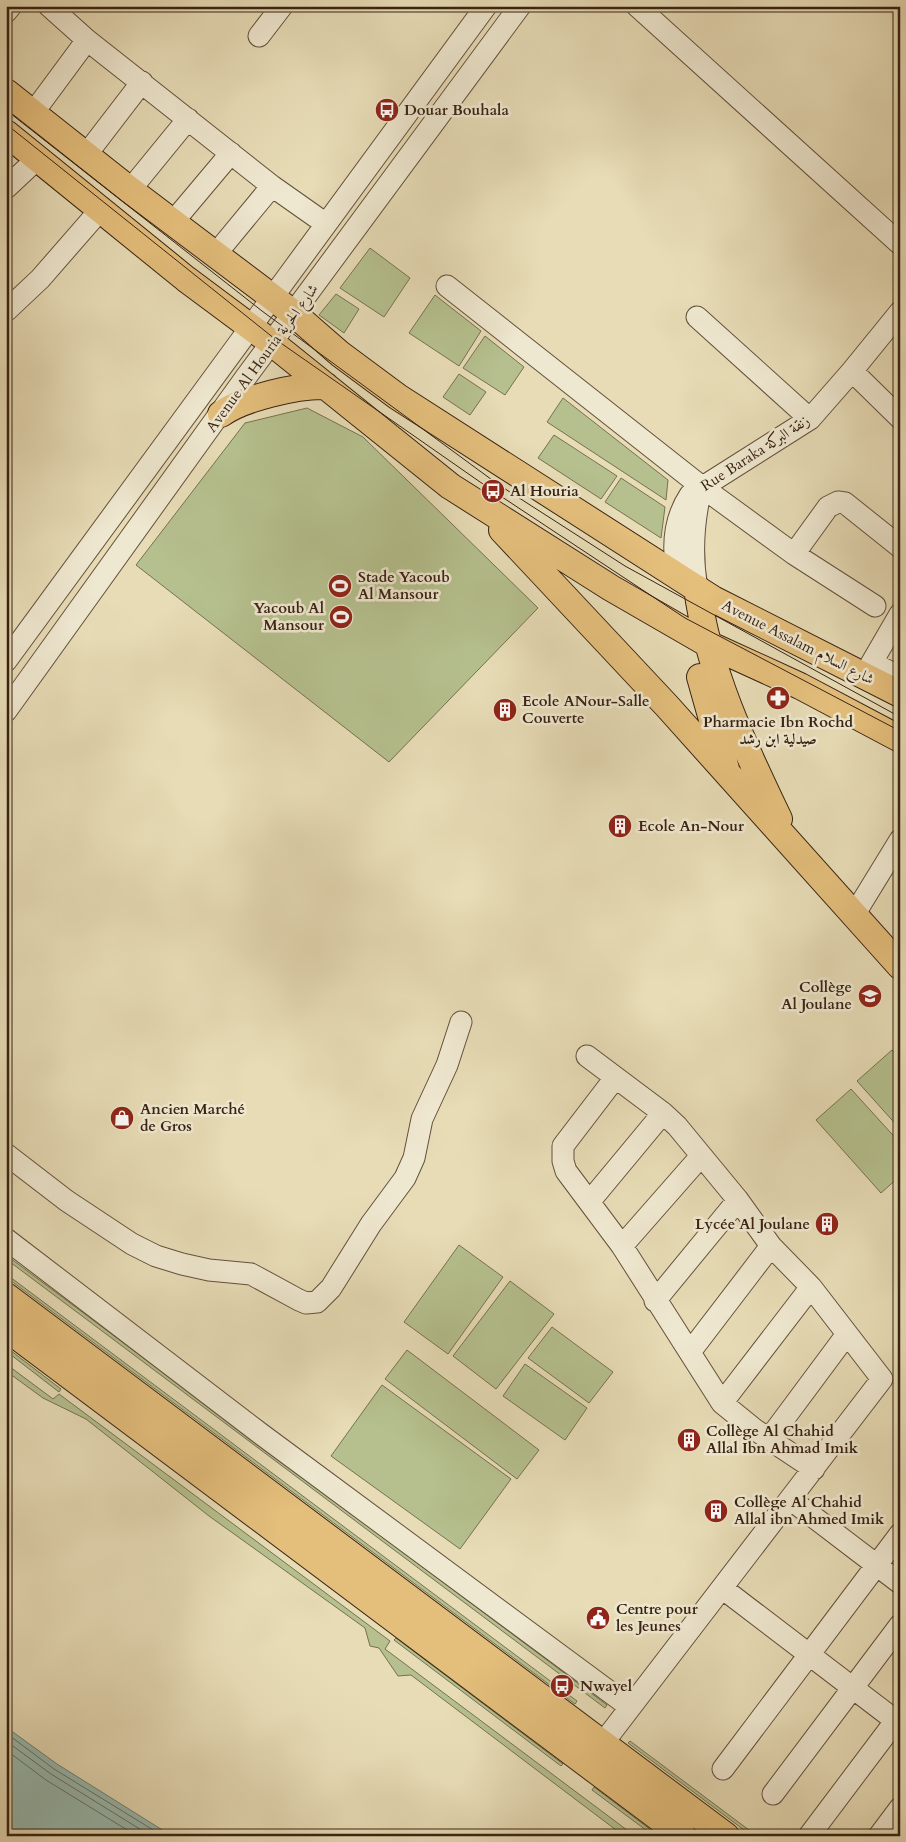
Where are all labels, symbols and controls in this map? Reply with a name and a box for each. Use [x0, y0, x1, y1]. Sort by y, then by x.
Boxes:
bus stop icon: Douar Bouhala [374, 97, 400, 123]
place label: Douar Bouhala [404, 100, 509, 120]
street label: Avenue Al Houria شارع الحرية [201, 280, 325, 438]
street label: Rue Baraka زنقة البركة [697, 410, 813, 496]
bus stop icon: Al Houria [480, 478, 506, 504]
place label: Al Houria [510, 481, 579, 501]
place label: Stade Yacoub Al Mansour [358, 567, 450, 604]
sports icon: Stade Yacoub Al Mansour [327, 573, 353, 599]
street label: Avenue Assalam شارع السلام [717, 595, 878, 692]
place label: Yacoub Al Mansour [253, 598, 325, 635]
sports icon: Yacoub Al Mansour [328, 604, 354, 630]
pharmacy icon: Pharmacie Ibn Rochd صيدلية ابن رشد [765, 685, 791, 711]
place label: Ecole ANour-Salle Couverte [522, 691, 650, 728]
building icon: Ecole ANour-Salle Couverte [492, 697, 518, 723]
place label: Pharmacie Ibn Rochd صيدلية ابن رشد [703, 712, 853, 749]
building icon: Ecole An-Nour [607, 813, 633, 839]
place label: Ecole An-Nour [638, 816, 745, 836]
place label: Collège Al Joulane [781, 977, 852, 1014]
school or university icon: Collège Al Joulane [857, 983, 883, 1009]
place label: Ancien Marché de Gros [140, 1099, 245, 1136]
shop icon: Ancien Marché de Gros [109, 1105, 135, 1131]
building icon: Lycée Al Joulane [814, 1211, 840, 1237]
place label: Lycée Al Joulane [695, 1214, 810, 1234]
place label: Collège Al Chahid Allal Ibn Ahmad Imik [706, 1421, 859, 1458]
building icon: Collège Al Chahid Allal Ibn Ahmad Imik [676, 1427, 702, 1453]
place label: Collège Al Chahid Allal ibn Ahmed Imik [734, 1492, 885, 1529]
building icon: Collège Al Chahid Allal ibn Ahmed Imik [703, 1498, 729, 1524]
place label: Centre pour les Jeunes [616, 1599, 699, 1636]
public building icon: Centre pour les Jeunes [585, 1605, 611, 1631]
bus stop icon: Nwayel [549, 1673, 575, 1699]
place label: Nwayel [580, 1676, 633, 1696]

